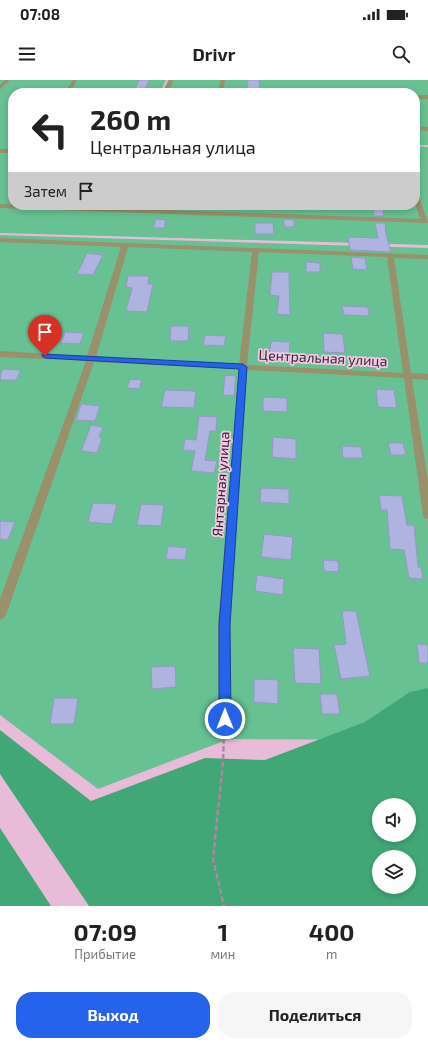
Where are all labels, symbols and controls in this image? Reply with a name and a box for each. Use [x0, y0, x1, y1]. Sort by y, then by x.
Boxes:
text: 07:08 [20, 5, 60, 23]
icon: menu [16, 43, 38, 65]
text: Drivr [193, 43, 235, 65]
icon: search [390, 43, 412, 65]
text: 260 m [90, 102, 171, 136]
icon: left [24, 104, 76, 156]
text: Центральная улица [90, 136, 256, 158]
icon: arrive [75, 180, 97, 202]
text: Затем [24, 182, 67, 200]
pin [28, 315, 62, 356]
icon: arrive [34, 321, 56, 343]
street label: Центральная улица [258, 346, 388, 369]
street label: Янтарная улица [208, 431, 233, 537]
position arrow [204, 698, 246, 740]
map controls [372, 798, 416, 894]
button: sound [372, 798, 416, 842]
button: layers [372, 850, 416, 894]
text: 07:09 [74, 917, 137, 946]
text: 1 [218, 917, 228, 946]
text: 400 [309, 917, 354, 946]
text: Прибытие [74, 946, 136, 962]
text: мин [210, 946, 235, 962]
text: m [326, 946, 337, 962]
button: Выход [16, 992, 210, 1038]
button: Поделиться [218, 992, 412, 1038]

